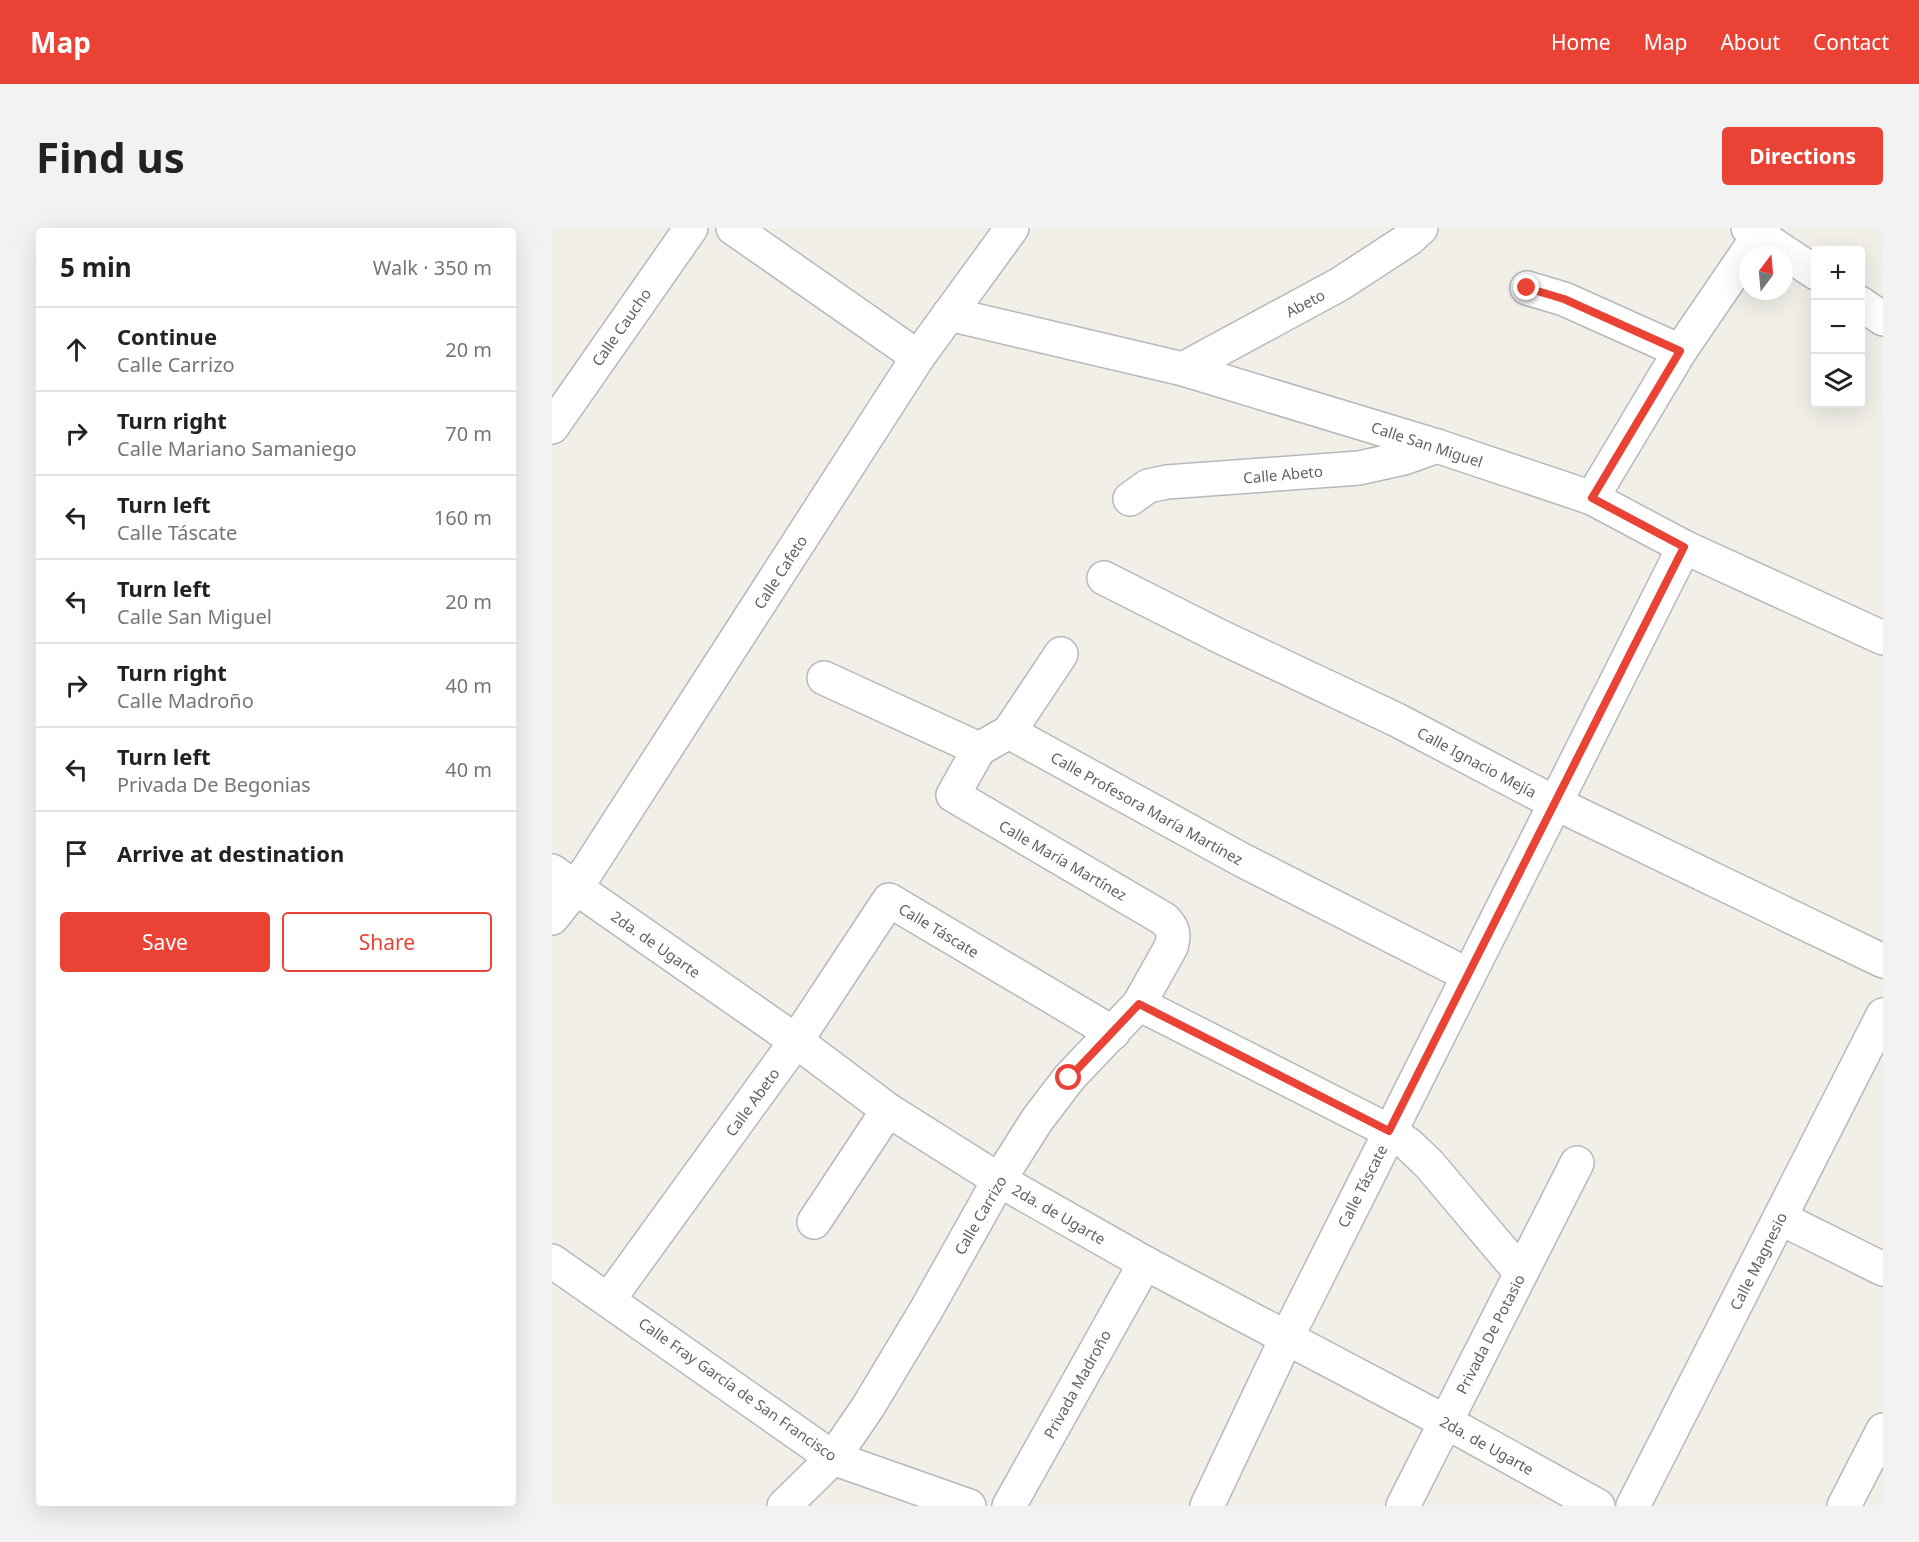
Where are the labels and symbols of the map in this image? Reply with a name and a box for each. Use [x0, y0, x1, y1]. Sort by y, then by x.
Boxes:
north arrow [1739, 246, 1793, 300]
route end [1513, 274, 1539, 300]
street label: Calle Caucho [587, 284, 655, 370]
street label: Abeto [1282, 284, 1328, 322]
street label: Calle San Miguel [1369, 417, 1485, 471]
street label: Calle Abeto [1242, 461, 1324, 487]
street label: Calle Cafeto [749, 531, 811, 613]
street label: Calle Ignacio Mejía [1414, 722, 1540, 802]
street label: Calle Profesora María Martínez [1047, 747, 1247, 869]
street label: Calle María Martínez [995, 815, 1131, 905]
street label: Calle Táscate [895, 898, 983, 962]
street label: 2da. de Ugarte [608, 906, 704, 982]
street label: Calle Abeto [720, 1064, 784, 1140]
route start [1055, 1064, 1081, 1090]
street label: Calle Táscate [1333, 1141, 1391, 1231]
street label: Calle Carrizo [949, 1172, 1011, 1258]
street label: 2da. de Ugarte [1009, 1179, 1109, 1249]
street label: Calle Magnesio [1725, 1209, 1791, 1313]
street label: Privada De Potasio [1451, 1271, 1529, 1397]
street label: Calle Fray García de San Francisco [635, 1313, 841, 1465]
street label: Privada Madroño [1039, 1326, 1115, 1442]
street label: 2da. de Ugarte [1436, 1411, 1538, 1479]

